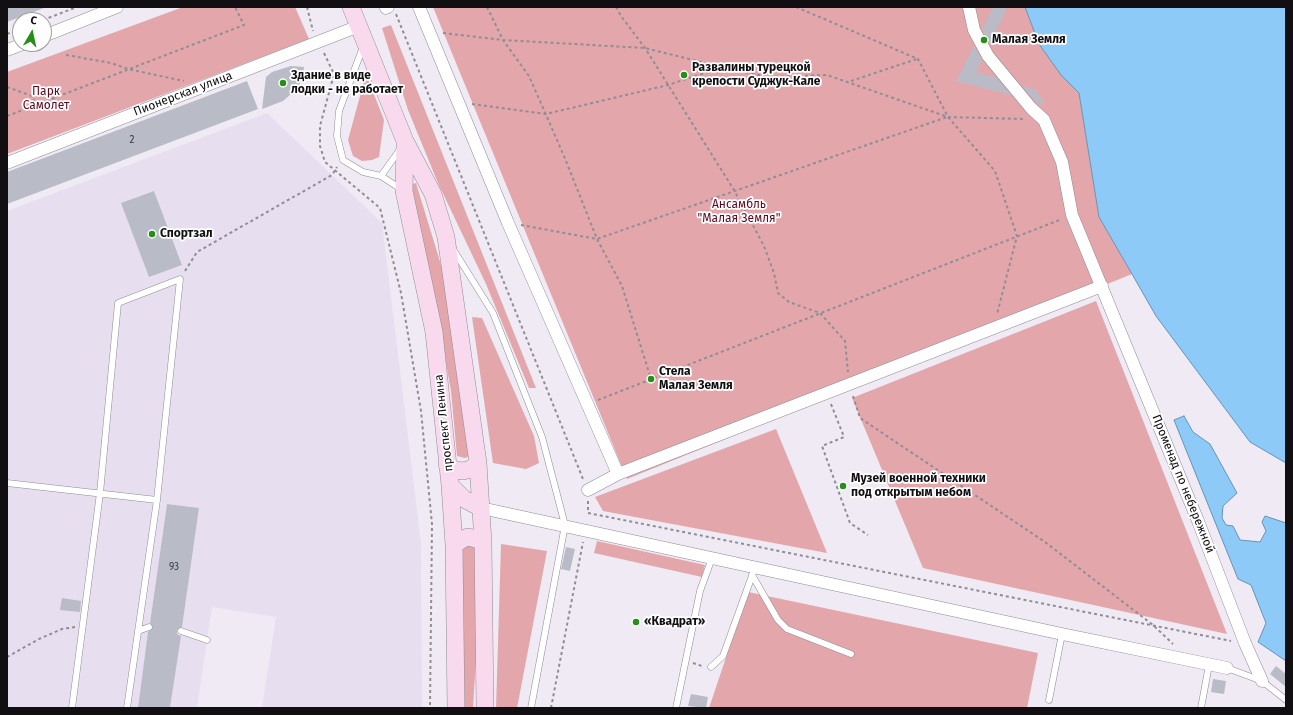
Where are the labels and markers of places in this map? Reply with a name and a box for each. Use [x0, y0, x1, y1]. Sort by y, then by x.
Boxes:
place label: Малая Земля [992, 33, 1066, 47]
marker: Малая Земля [979, 35, 989, 45]
place label: Развалины турецкой крепости Суджук-Кале [692, 61, 820, 89]
place label: Здание в виде лодки - не работает [291, 69, 403, 97]
marker: Развалины турецкой крепости Суджук-Кале [679, 70, 689, 80]
marker: Здание в виде лодки - не работает [278, 78, 288, 88]
place label: Спортзал [160, 227, 213, 241]
marker: Спортзал [147, 229, 157, 239]
place label: Стела Малая Земля [659, 365, 733, 393]
marker: Стела Малая Земля [646, 374, 656, 384]
place label: Музей военной техники под открытым небом [851, 472, 986, 500]
marker: Музей военной техники под открытым небом [838, 481, 848, 491]
place label: «Квадрат» [644, 615, 705, 629]
marker: «Квадрат» [631, 617, 641, 627]

